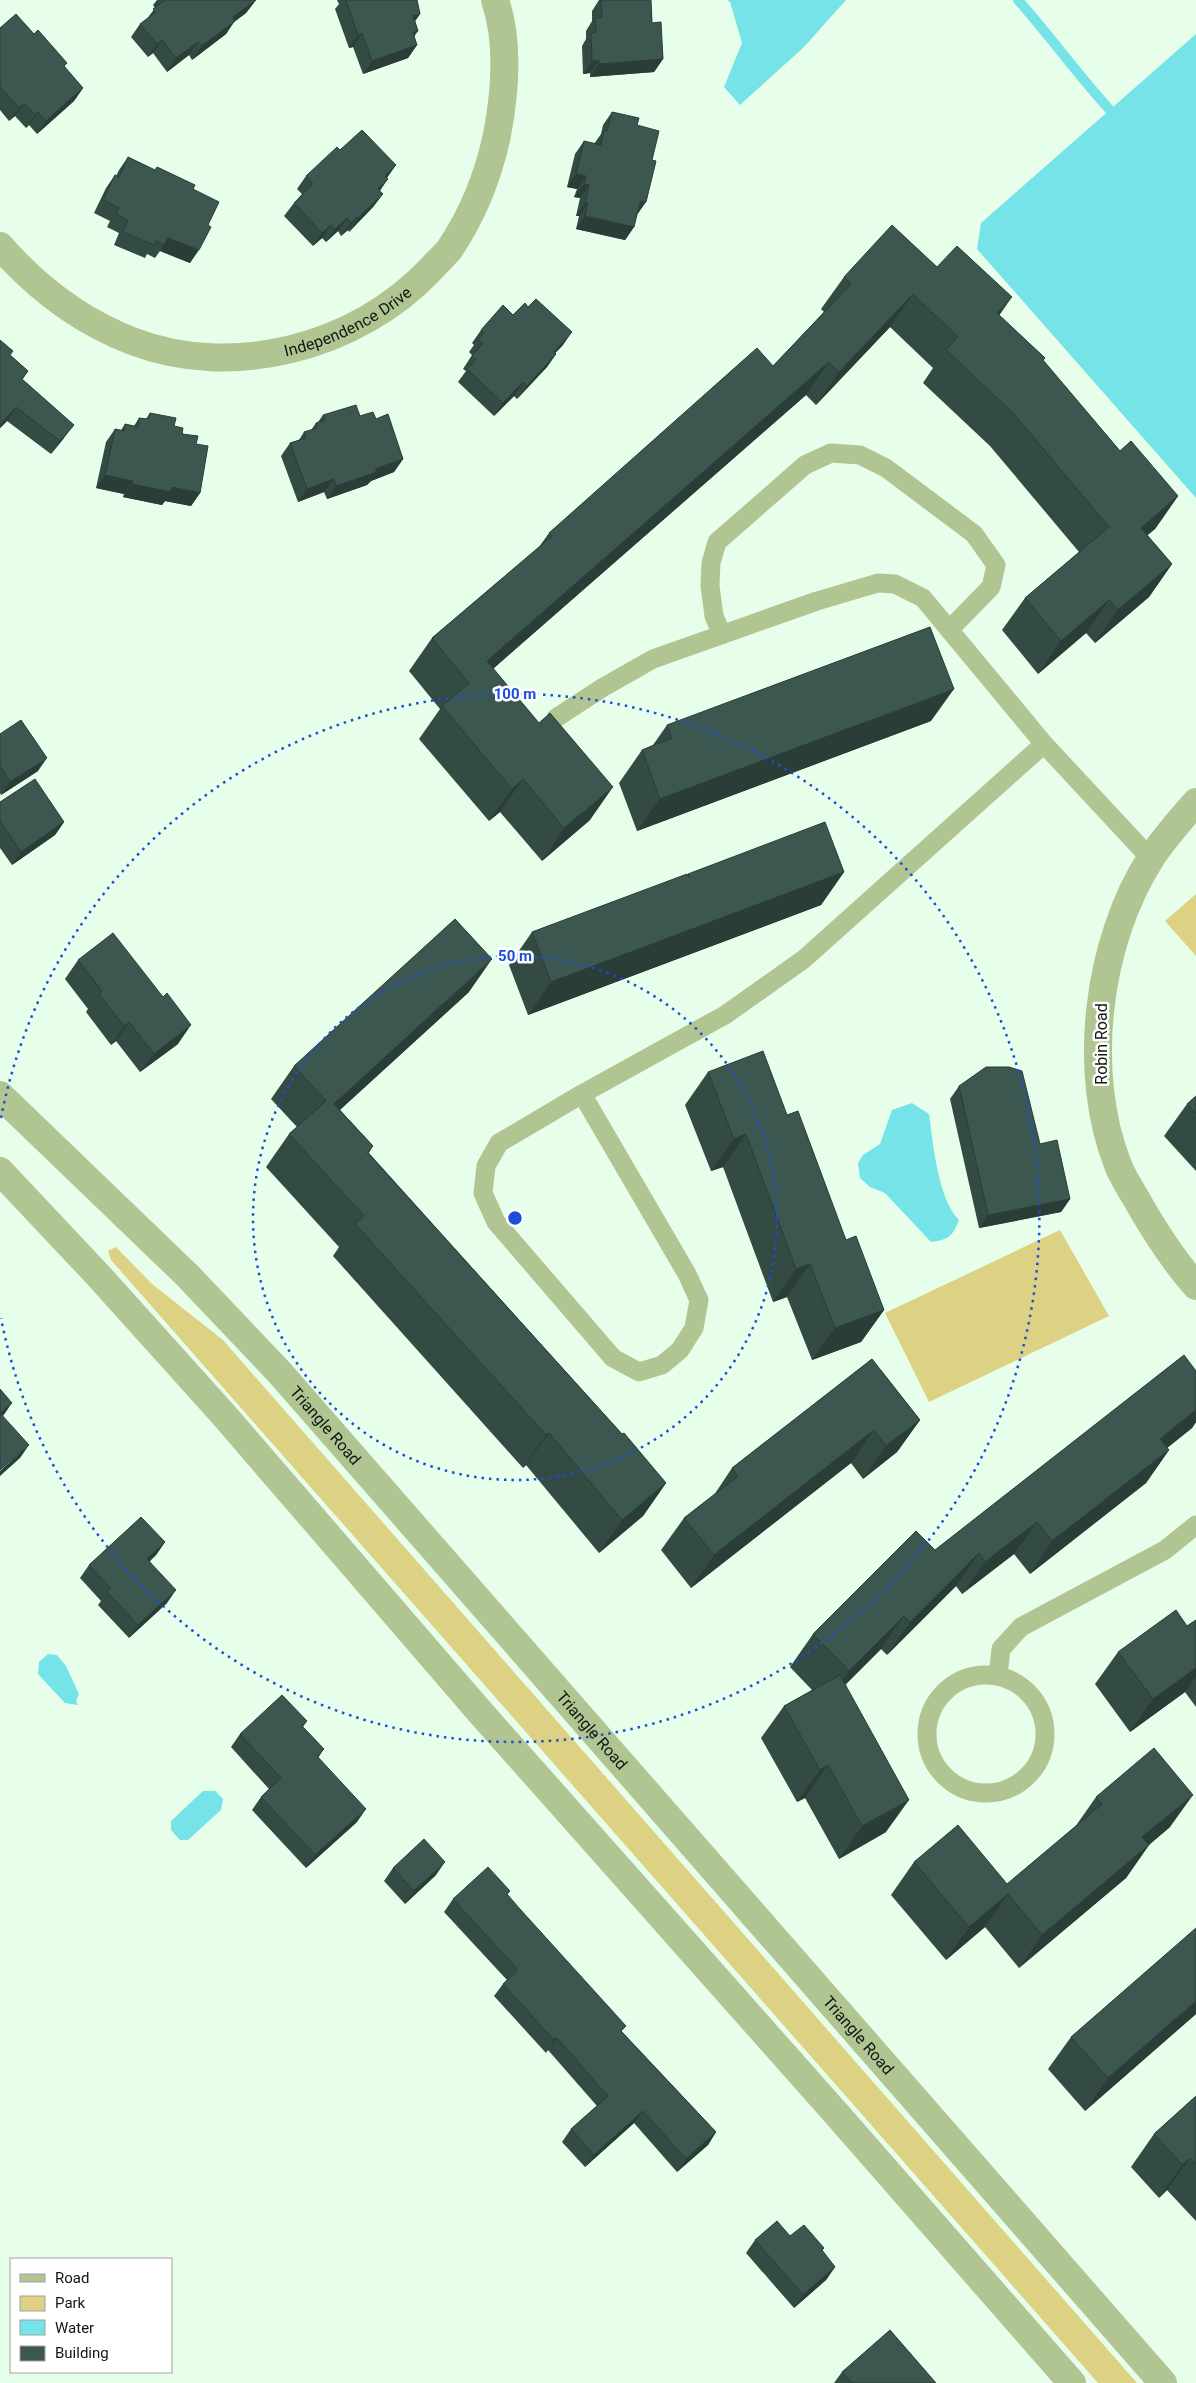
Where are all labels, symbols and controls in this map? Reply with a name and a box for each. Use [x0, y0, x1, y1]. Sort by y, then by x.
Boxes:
street label: Independence Drive [282, 282, 415, 360]
text: 100 m [494, 685, 536, 703]
text: 50 m [498, 947, 532, 965]
street label: Robin Road [1092, 1003, 1111, 1085]
centre of rings [506, 1209, 524, 1227]
street label: Triangle Road [286, 1382, 365, 1468]
street label: Triangle Road [553, 1687, 632, 1773]
street label: Triangle Road [819, 1992, 898, 2078]
legend [10, 2258, 172, 2373]
text: Road [55, 2269, 89, 2287]
text: Park [55, 2294, 86, 2312]
text: Water [55, 2319, 94, 2337]
text: Building [55, 2344, 109, 2362]

